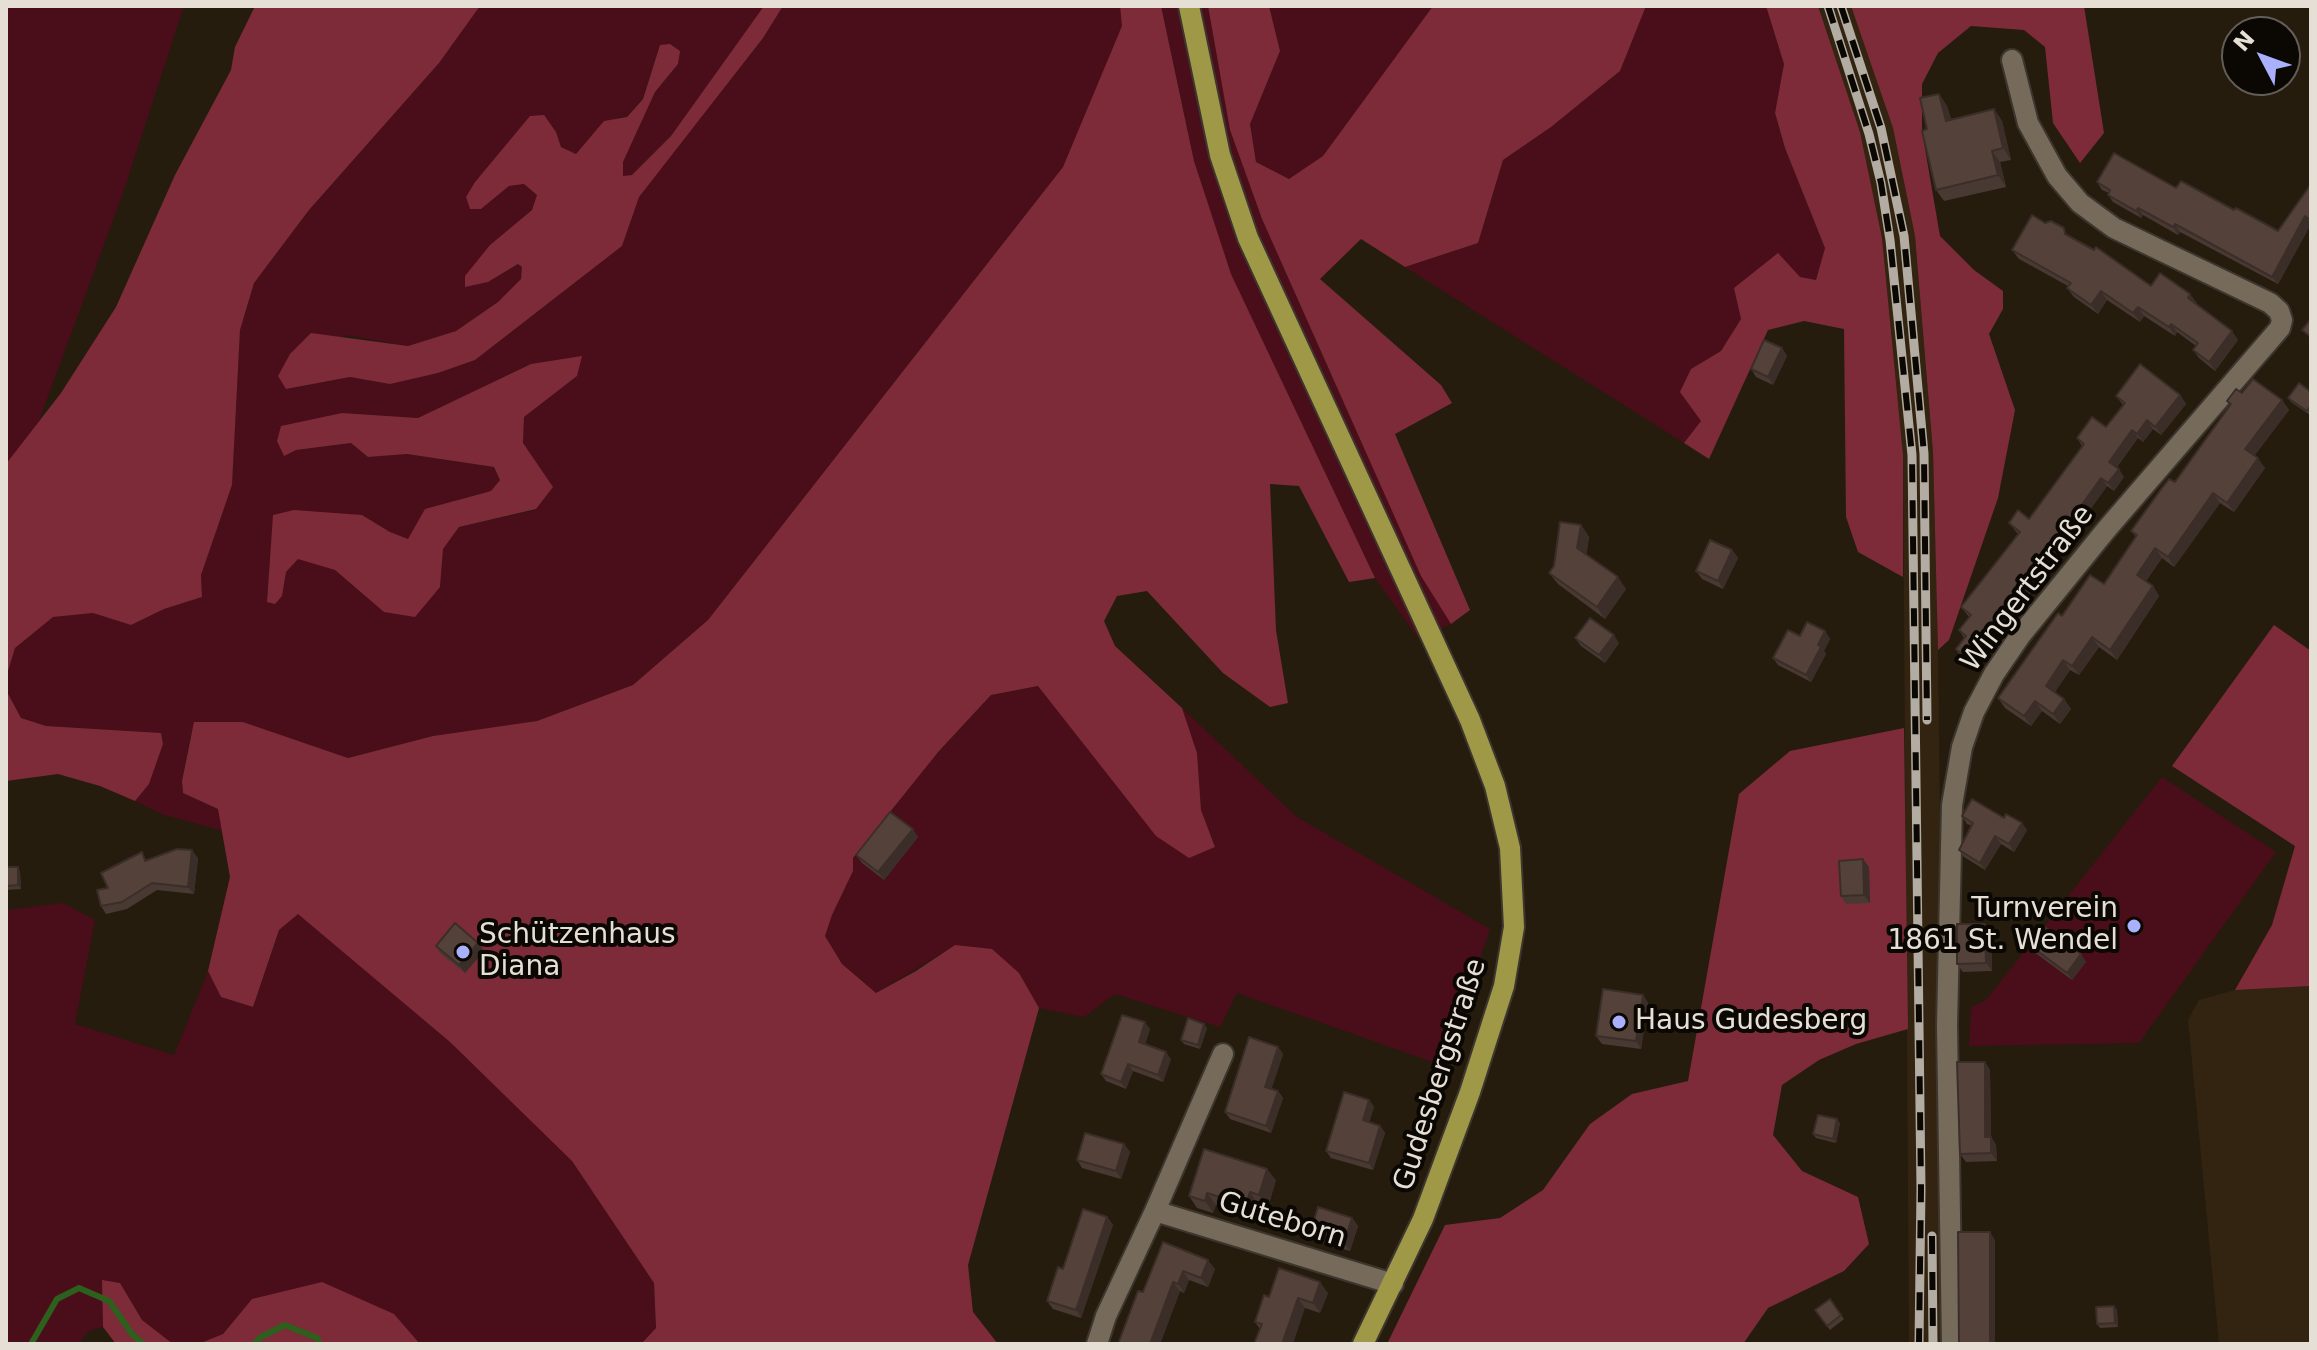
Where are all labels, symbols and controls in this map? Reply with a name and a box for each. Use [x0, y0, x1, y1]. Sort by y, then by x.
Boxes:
north arrow [2221, 16, 2301, 96]
text: N [2229, 26, 2259, 56]
street label: Wingertstraße [1955, 499, 2101, 679]
place label: Turnverein 1861 St. Wendel [1887, 893, 2118, 959]
marker: Turnverein 1861 St. Wendel [2125, 917, 2143, 935]
place label: Schützenhaus Diana [479, 919, 676, 985]
marker: Schützenhaus Diana [454, 943, 472, 961]
street label: Gudesbergstraße [1388, 955, 1494, 1195]
place label: Haus Gudesberg [1635, 1005, 1867, 1039]
marker: Haus Gudesberg [1610, 1013, 1628, 1031]
street label: Guteborn [1214, 1186, 1350, 1256]

